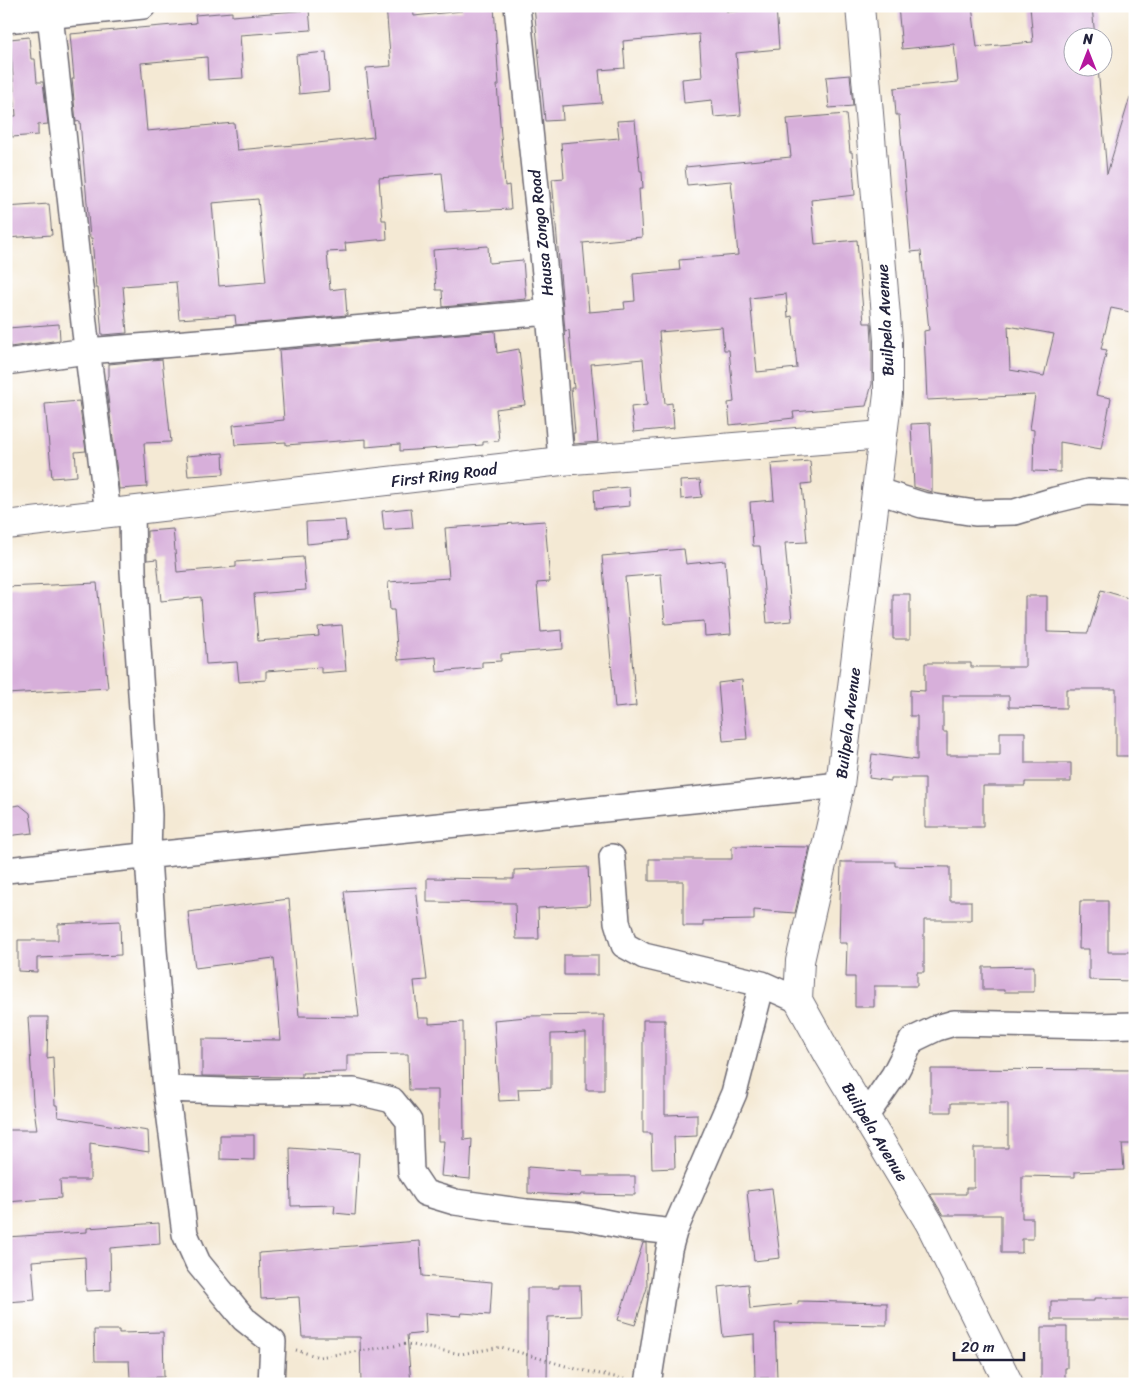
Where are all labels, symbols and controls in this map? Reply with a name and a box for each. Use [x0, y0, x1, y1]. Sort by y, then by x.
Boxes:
text: N [1082, 27, 1093, 52]
north arrow [1064, 28, 1114, 78]
street label: Hausa Zongo Road [520, 167, 562, 298]
street label: Builpela Avenue [868, 263, 902, 377]
street label: First Ring Road [389, 454, 500, 496]
street label: Builpela Avenue [827, 666, 869, 780]
street label: Builpela Avenue [834, 1076, 916, 1188]
scale bar [954, 1330, 1024, 1362]
text: 20 m [961, 1334, 995, 1360]

